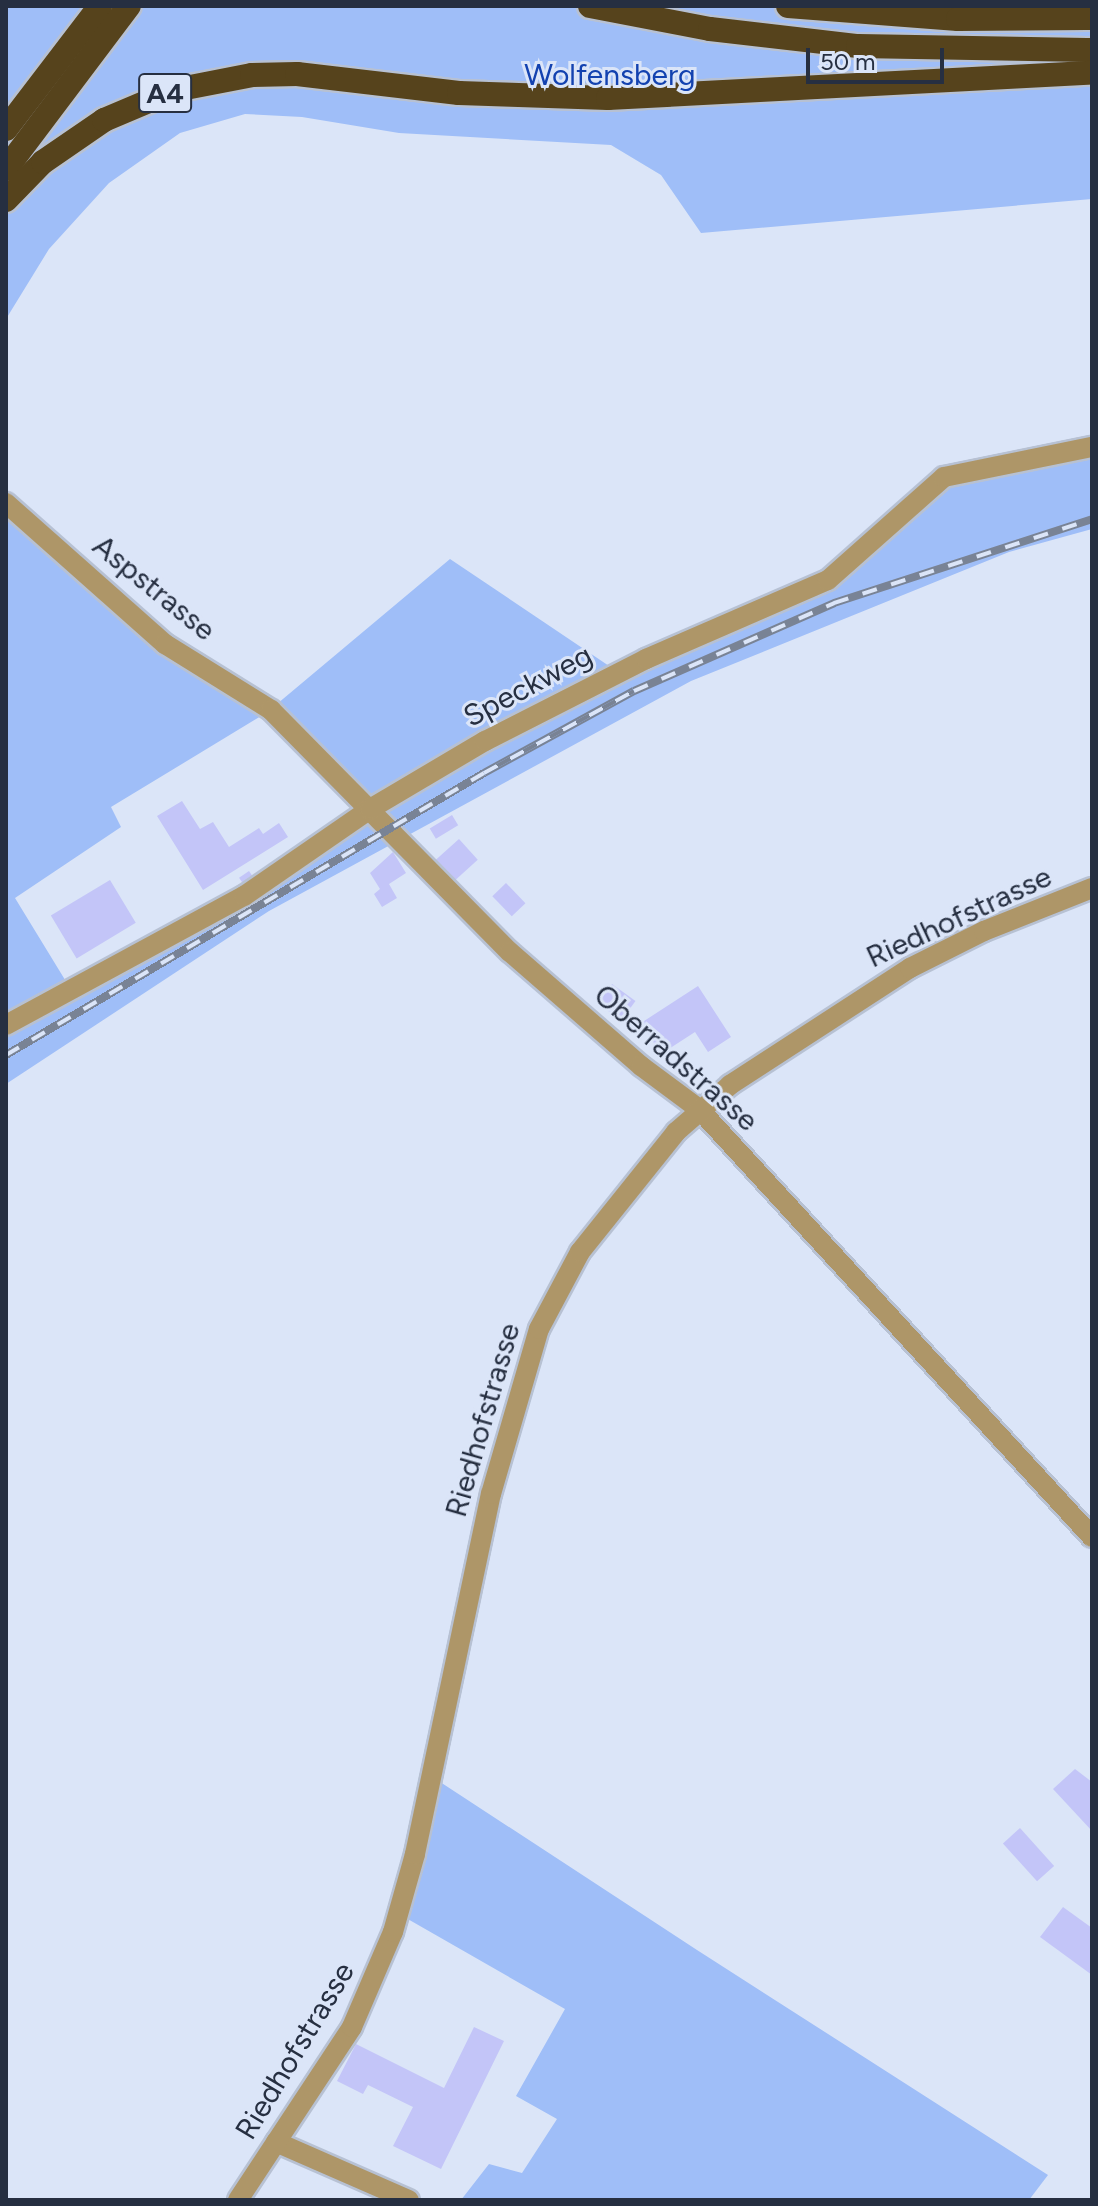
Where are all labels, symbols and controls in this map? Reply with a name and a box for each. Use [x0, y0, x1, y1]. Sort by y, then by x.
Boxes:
scale bar [810, 32, 948, 82]
text: 50 m [820, 47, 876, 76]
park label: Wolfensberg [524, 57, 696, 93]
road number: A4 [137, 69, 193, 117]
street label: Aspstrasse [86, 528, 222, 648]
street label: Speckweg [458, 637, 598, 735]
street label: Riedhofstrasse [861, 858, 1057, 976]
street label: Oberradstrasse [587, 977, 765, 1139]
street label: Riedhofstrasse [438, 1319, 528, 1521]
street label: Riedhofstrasse [228, 1956, 362, 2146]

